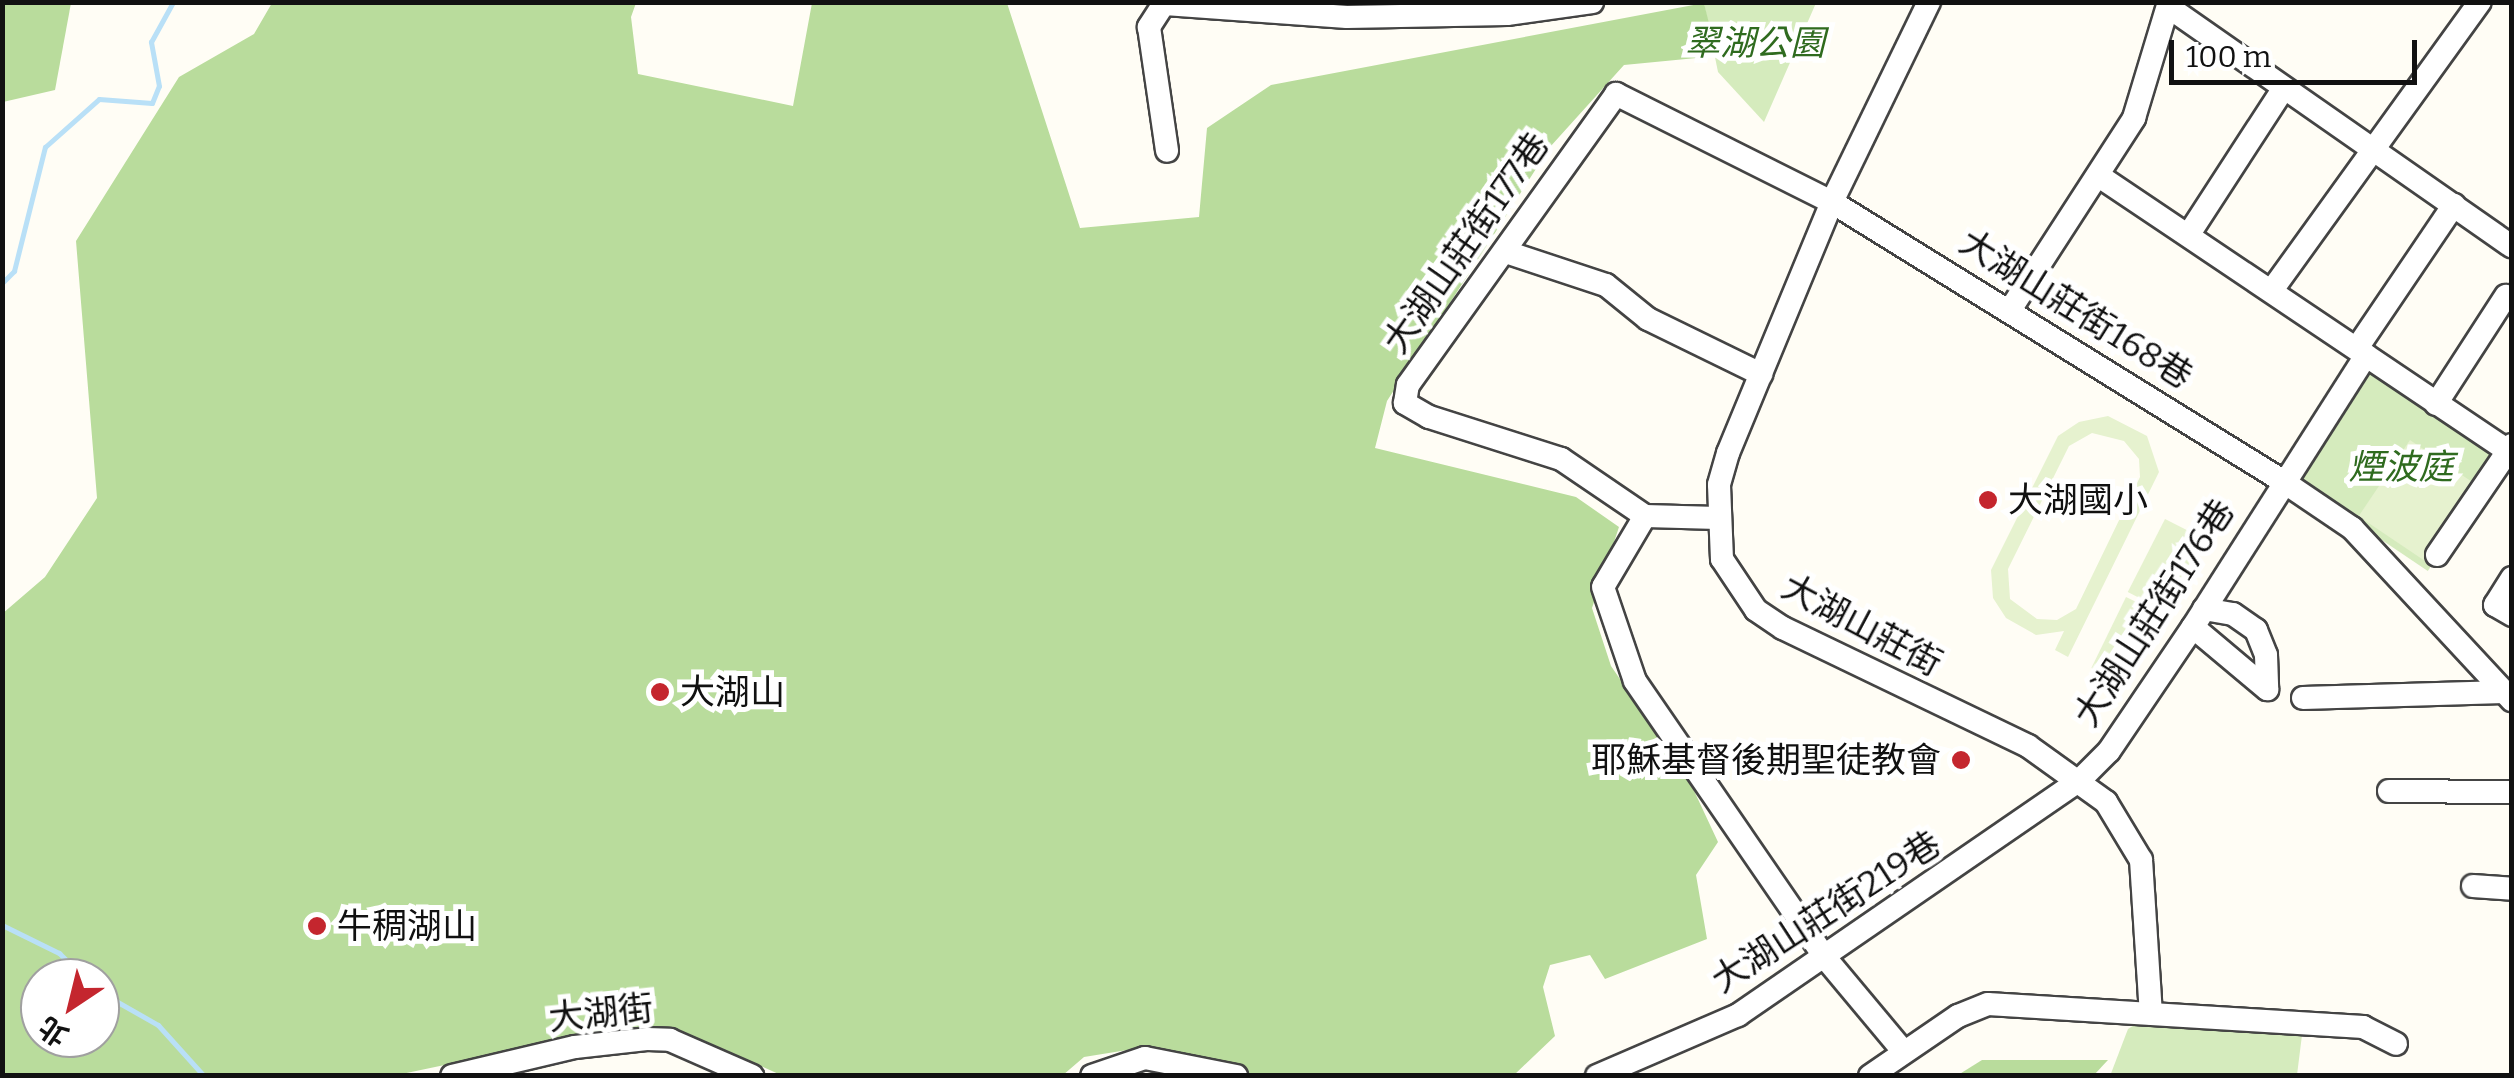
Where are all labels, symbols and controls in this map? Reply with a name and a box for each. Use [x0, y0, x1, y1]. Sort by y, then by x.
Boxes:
scale bar [2174, 20, 2422, 82]
park label: 翠湖公園 [1685, 22, 1825, 64]
text: 100 m [2186, 39, 2271, 75]
street label: 大湖山莊街177巷 [1374, 125, 1558, 361]
street label: 大湖山莊街168巷 [1952, 221, 2200, 397]
park label: 煙波庭 [2349, 446, 2453, 488]
place label: 大湖國小 [2008, 479, 2148, 521]
marker: 大湖國小 [1977, 489, 1999, 511]
street label: 大湖山莊街176巷 [2065, 492, 2243, 734]
street label: 大湖山莊街 [1775, 565, 1949, 685]
place label: 大湖山 [680, 671, 785, 713]
marker: 大湖山 [649, 681, 671, 703]
place label: 耶穌基督後期聖徒教會 [1591, 739, 1941, 781]
marker: 耶穌基督後期聖徒教會 [1950, 749, 1972, 771]
street label: 大湖山莊街219巷 [1704, 823, 1948, 1001]
place label: 牛稠湖山 [337, 905, 477, 947]
marker: 牛稠湖山 [306, 915, 328, 937]
north arrow [20, 958, 120, 1058]
street label: 大湖街 [547, 987, 655, 1039]
text: 北 [33, 1010, 75, 1053]

